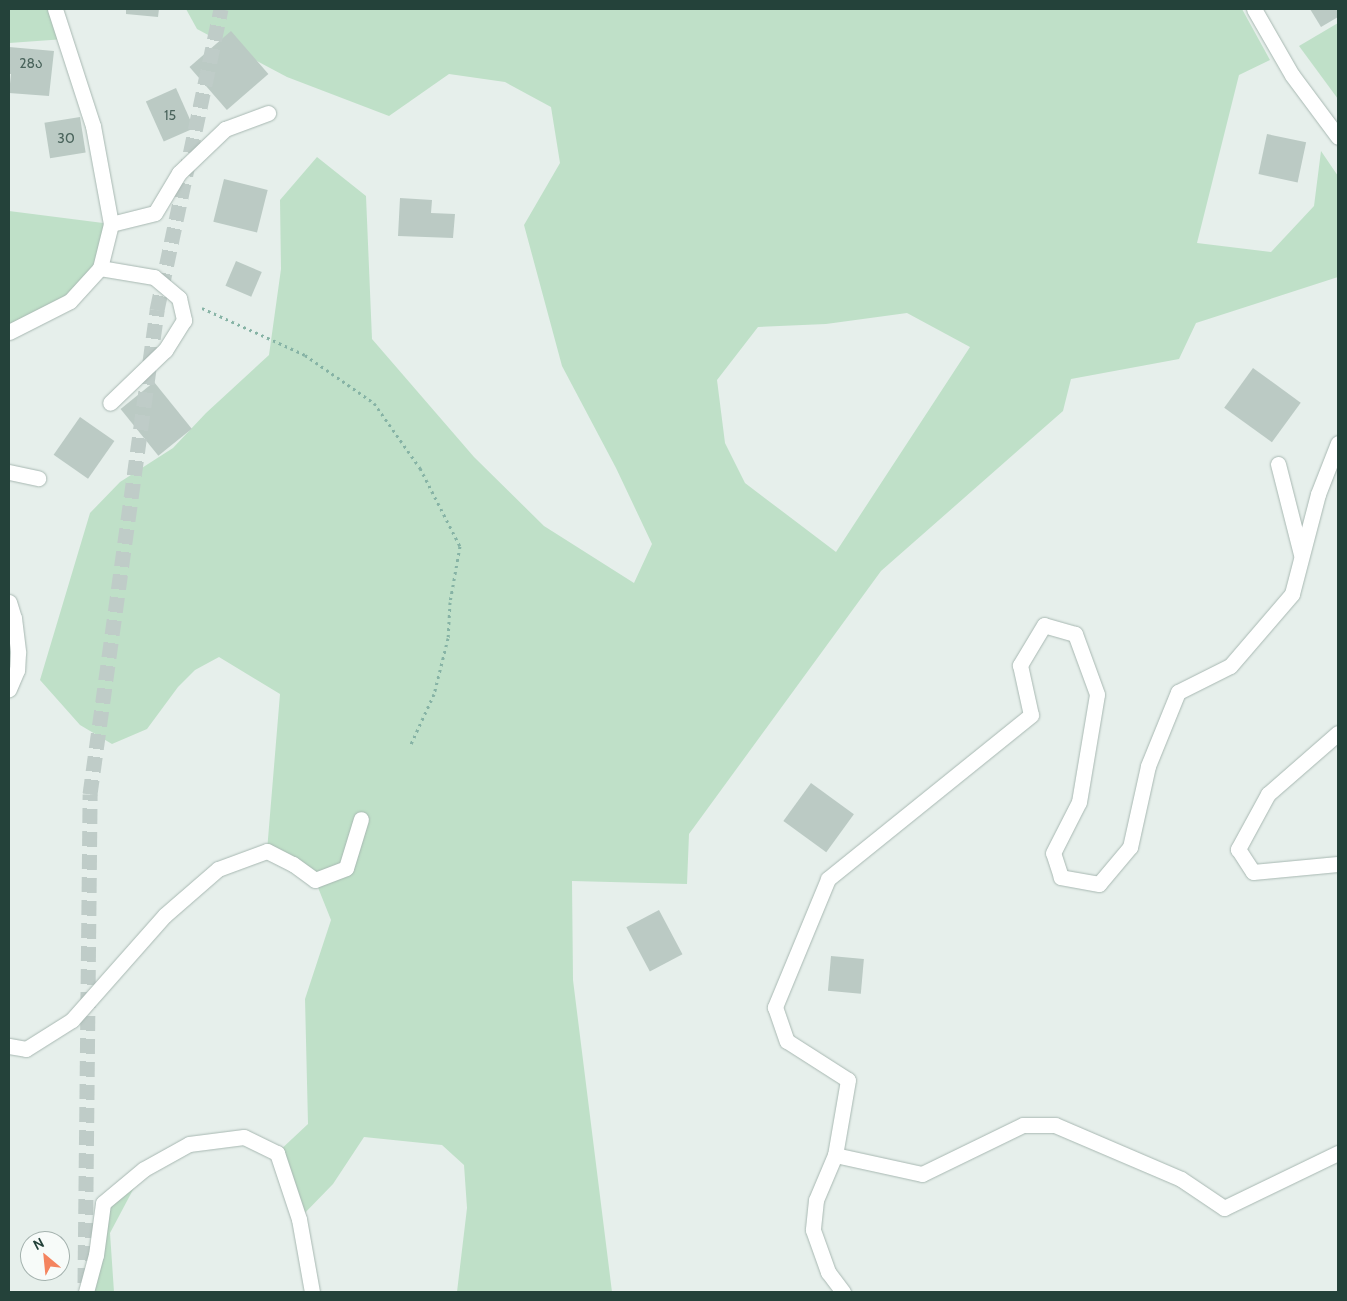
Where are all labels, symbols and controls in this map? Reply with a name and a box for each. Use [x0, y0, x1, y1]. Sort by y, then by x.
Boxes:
house number: 28ა [19, 55, 43, 71]
house number: 15 [164, 107, 176, 123]
house number: 30 [57, 130, 75, 146]
north arrow [20, 1231, 70, 1281]
text: N [30, 1233, 47, 1254]

